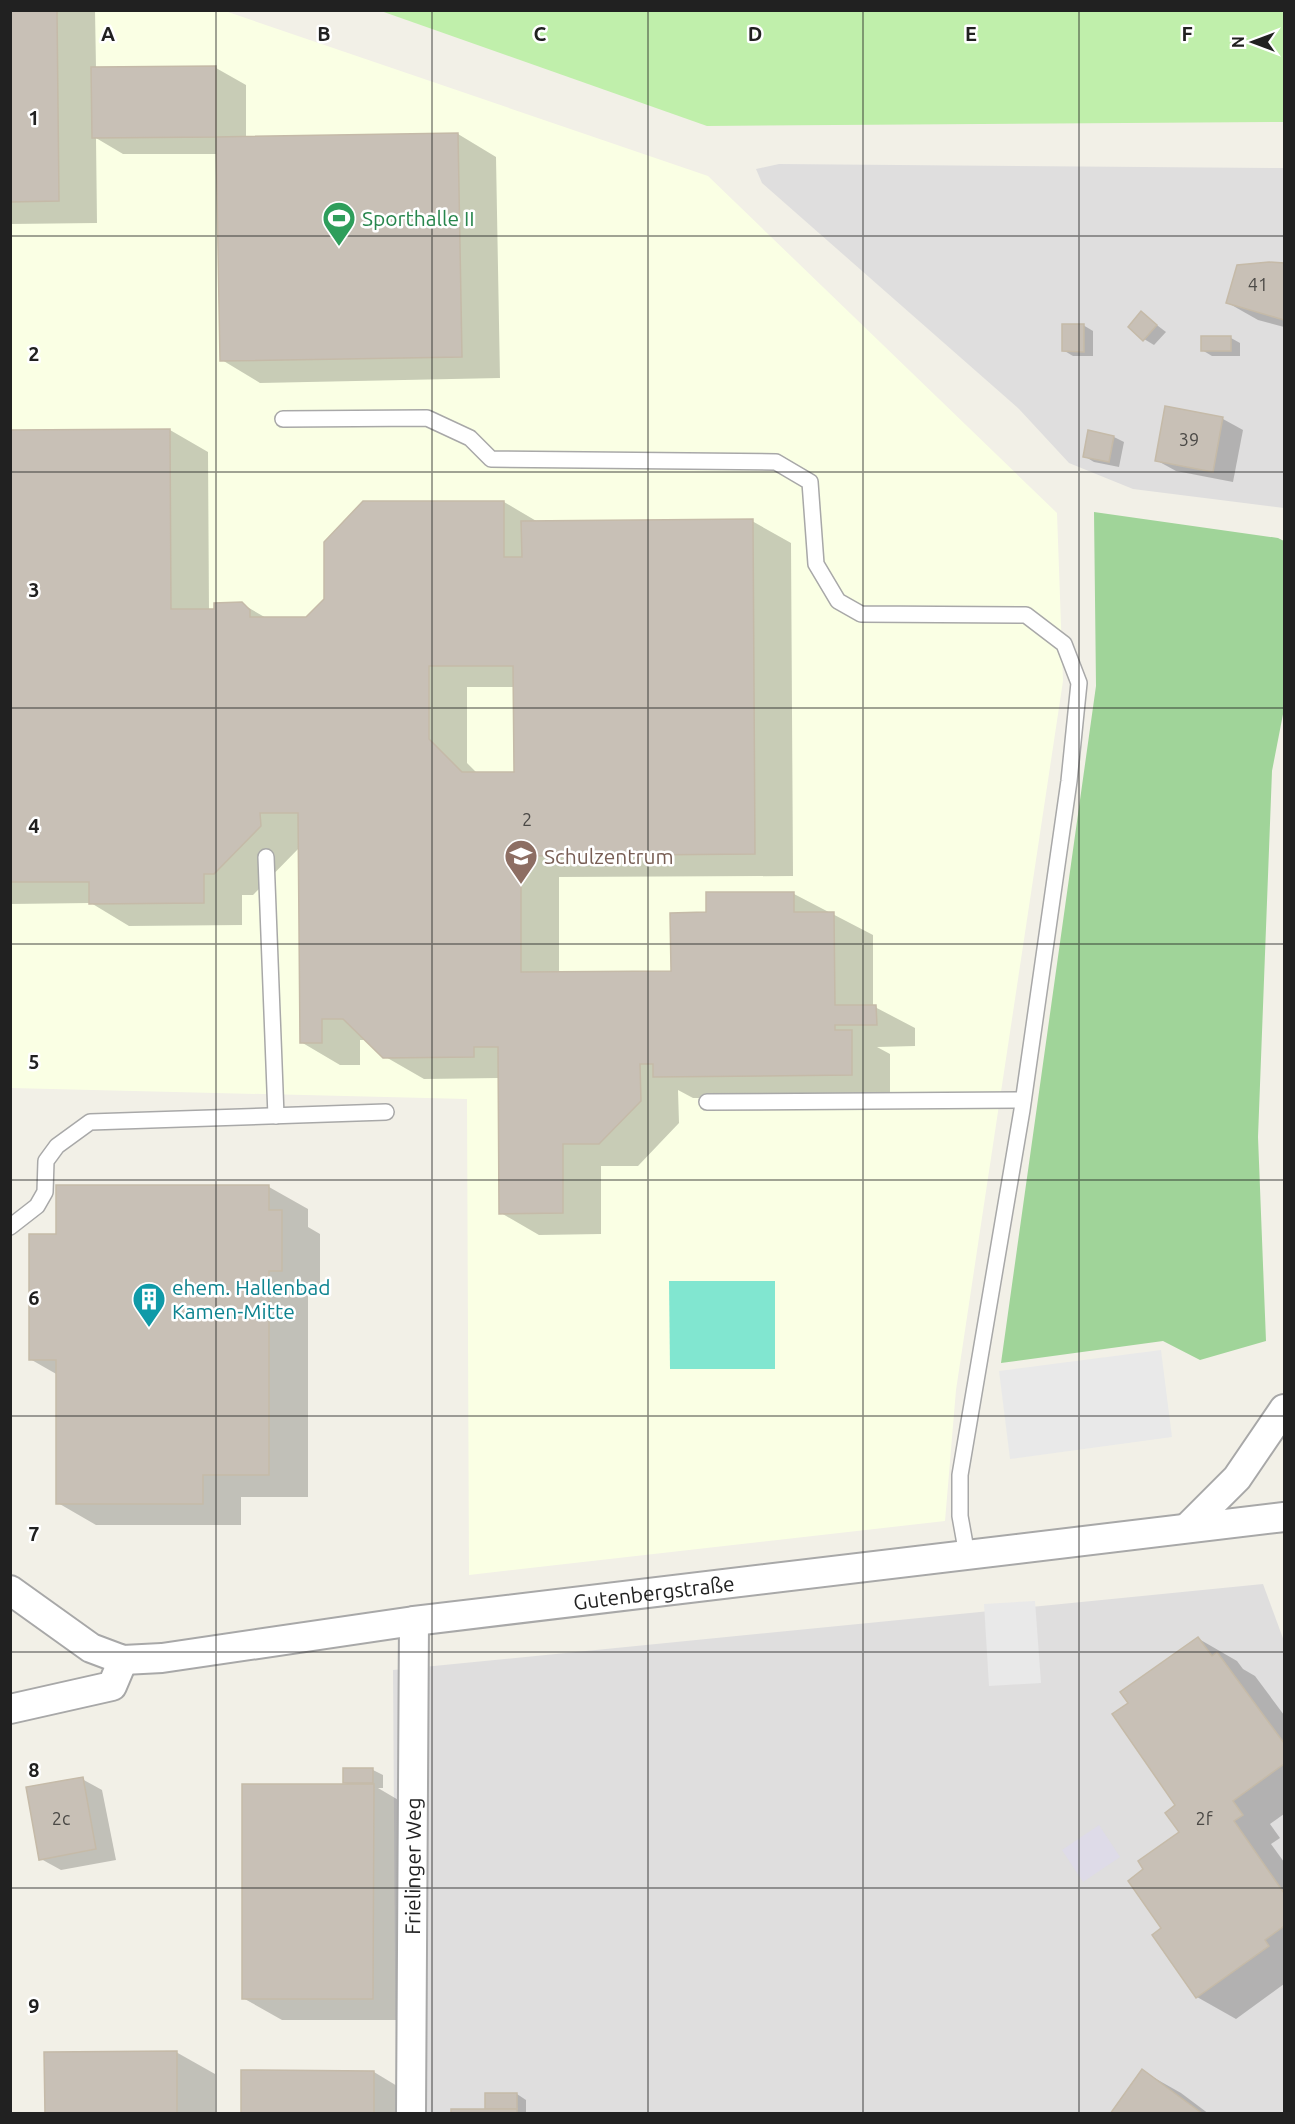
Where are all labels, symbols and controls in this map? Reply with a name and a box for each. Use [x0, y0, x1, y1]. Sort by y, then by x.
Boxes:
north arrow [1223, 12, 1283, 72]
text: A [101, 22, 115, 45]
text: B [317, 22, 331, 45]
text: C [534, 22, 547, 45]
text: D [748, 22, 762, 45]
text: E [965, 22, 977, 45]
text: F [1181, 22, 1193, 45]
text: N [1229, 36, 1247, 48]
text: 1 [28, 106, 40, 129]
sports icon: Sporthalle II [321, 200, 357, 247]
place label: Sporthalle II [362, 206, 475, 230]
house number: 41 [1248, 274, 1268, 294]
text: 2 [28, 342, 40, 365]
house number: 39 [1179, 429, 1199, 449]
text: 3 [28, 578, 40, 601]
house number: 2 [522, 809, 532, 829]
text: 4 [28, 814, 40, 837]
school or university icon: Schulzentrum [503, 838, 539, 885]
place label: Schulzentrum [544, 844, 674, 868]
text: 5 [28, 1050, 40, 1073]
place label: ehem. Hallenbad Kamen-Mitte [172, 1275, 331, 1323]
building icon: ehem. Hallenbad Kamen-Mitte [131, 1281, 167, 1328]
text: 6 [28, 1286, 40, 1309]
text: 7 [28, 1522, 40, 1545]
street label: Gutenbergstraße [572, 1571, 736, 1614]
text: 8 [28, 1758, 40, 1781]
street label: Frielinger Weg [400, 1797, 425, 1935]
house number: 2c [52, 1808, 70, 1828]
house number: 2f [1195, 1808, 1213, 1828]
text: 9 [28, 1994, 40, 2017]

